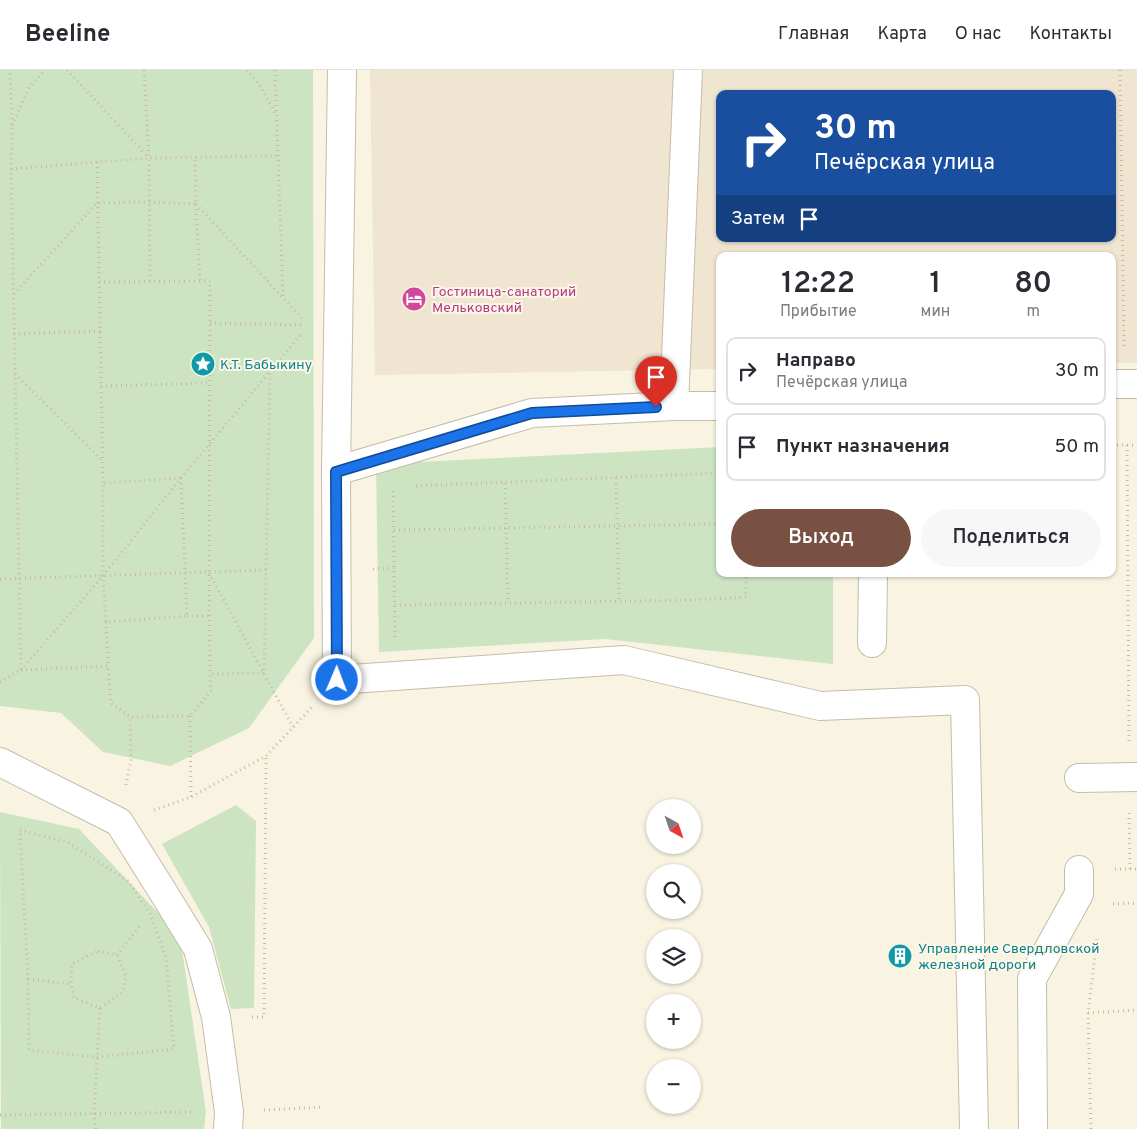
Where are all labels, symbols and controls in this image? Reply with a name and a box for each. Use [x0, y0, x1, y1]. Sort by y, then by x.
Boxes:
text: Beeline [25, 20, 110, 50]
text: Главная [778, 23, 849, 46]
text: Карта [877, 23, 927, 46]
text: О нас [955, 23, 1001, 46]
text: Контакты [1029, 23, 1112, 46]
text: 30 m [814, 107, 897, 151]
icon: right [731, 110, 796, 175]
text: Печёрская улица [814, 150, 995, 177]
icon: arrive [795, 205, 823, 233]
text: Затем [731, 207, 785, 231]
text: 12:22 [781, 266, 855, 303]
text: 1 [930, 266, 941, 303]
text: 80 [1014, 266, 1052, 303]
place label: Гостиница-санаторий Мельковский [432, 284, 576, 317]
hotel icon: Гостиница-санаторий Мельковский [401, 286, 427, 312]
text: Прибытие [780, 302, 857, 322]
text: мин [921, 302, 950, 322]
text: m [1026, 302, 1040, 322]
text: Направо [776, 349, 856, 373]
place icon: К.Т. Бабыкину [190, 351, 216, 377]
pin [635, 356, 677, 407]
place label: К.Т. Бабыкину [220, 357, 312, 374]
icon: right [733, 357, 761, 385]
text: 30 m [1055, 359, 1099, 383]
icon: arrive [642, 363, 670, 391]
text: Печёрская улица [776, 373, 907, 393]
icon: arrive [733, 433, 761, 461]
text: Пункт назначения [776, 435, 950, 459]
text: 50 m [1054, 435, 1099, 459]
button: Выход [731, 509, 911, 567]
button: Поделиться [921, 509, 1101, 567]
position arrow [310, 653, 362, 705]
north arrow [646, 799, 701, 854]
map controls [646, 799, 701, 1114]
button: search [646, 864, 701, 919]
button: layers [646, 929, 701, 984]
place label: Управление Свердловской железной дороги [918, 941, 1099, 974]
building icon: Управление Свердловской железной дороги [887, 943, 913, 969]
button: + [646, 994, 701, 1049]
button: − [646, 1059, 701, 1114]

